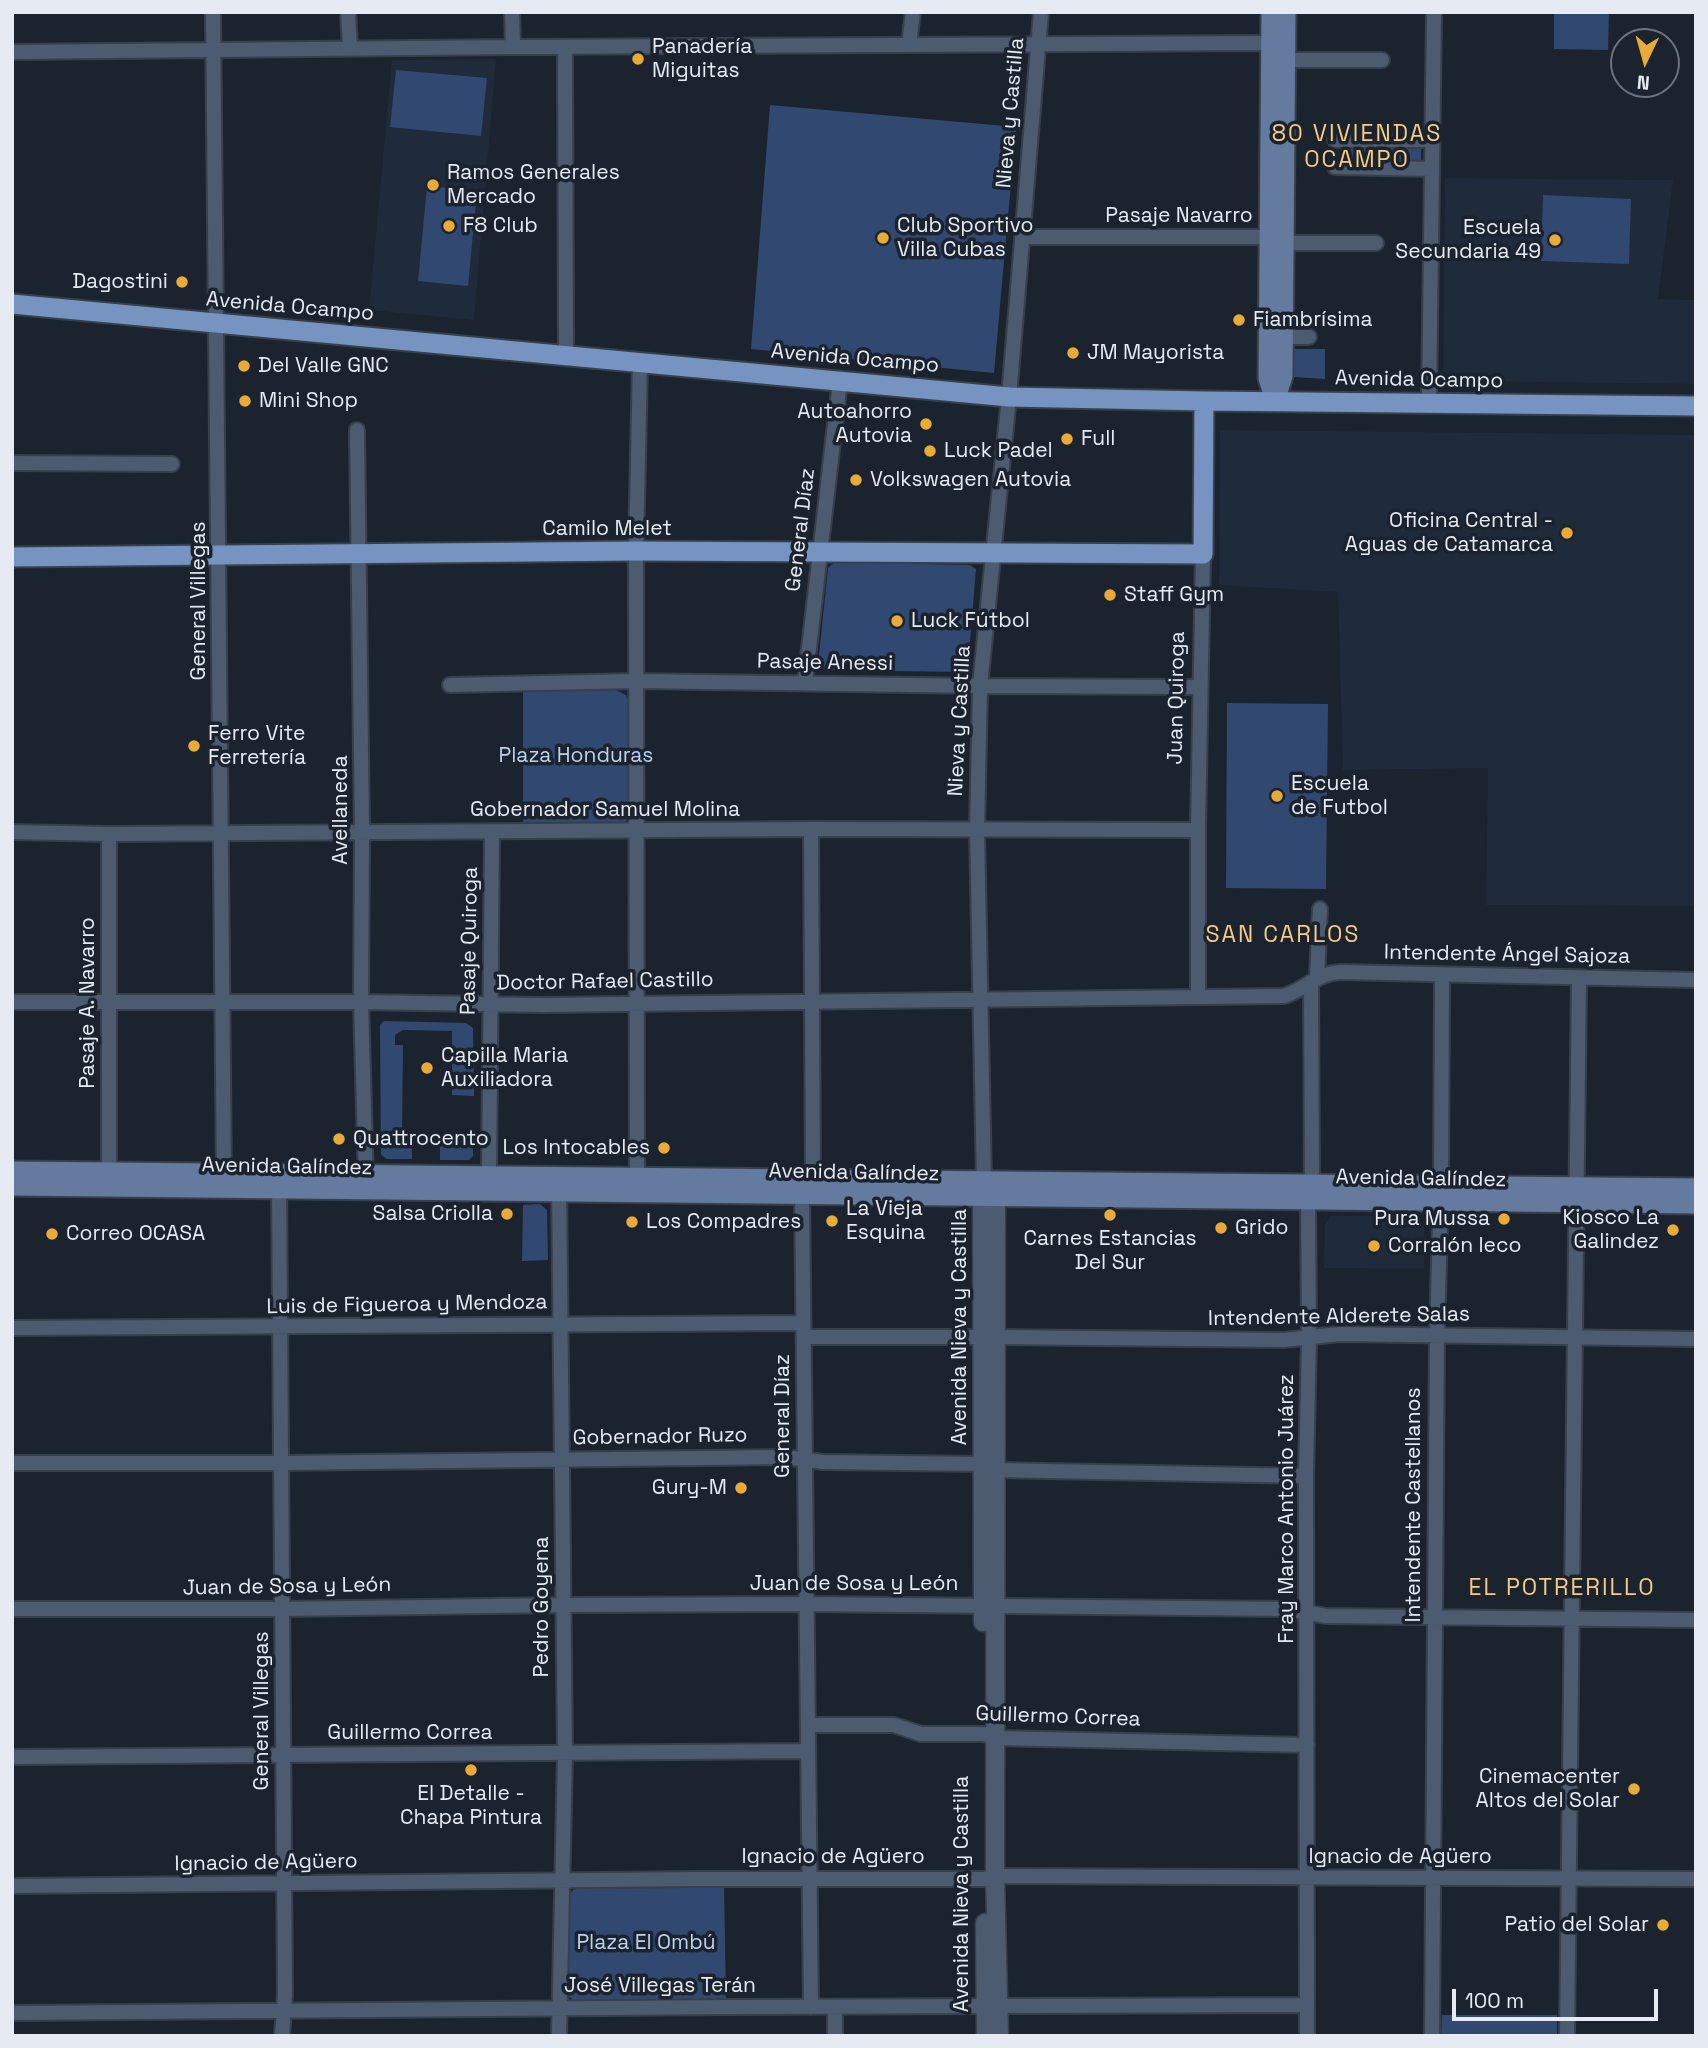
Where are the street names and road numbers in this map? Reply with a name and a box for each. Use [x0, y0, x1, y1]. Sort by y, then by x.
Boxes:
street label: Nieva y Castilla [992, 37, 1030, 189]
street label: Pasaje Navarro [1105, 203, 1253, 229]
street label: Avenida Ocampo [205, 287, 375, 327]
street label: Avenida Ocampo [770, 339, 940, 379]
street label: Avenida Ocampo [1335, 366, 1503, 394]
street label: General Díaz [781, 467, 821, 593]
street label: Camilo Melet [542, 516, 672, 542]
street label: General Villegas [186, 521, 212, 681]
street label: Juan Quiroga [1163, 631, 1191, 765]
street label: Nieva y Castilla [943, 645, 977, 797]
street label: Pasaje Anessi [757, 649, 893, 677]
street label: Avellaneda [328, 755, 354, 865]
street label: Gobernador Samuel Molina [470, 797, 740, 823]
street label: Pasaje Quiroga [456, 867, 484, 1015]
street label: Pasaje A. Navarro [75, 917, 101, 1089]
street label: Intendente Ángel Sajoza [1384, 940, 1630, 970]
street label: Doctor Rafael Castillo [496, 968, 714, 996]
street label: Avenida Galíndez [201, 1153, 373, 1181]
street label: Avenida Galíndez [768, 1159, 940, 1187]
street label: Avenida Galíndez [1335, 1165, 1507, 1193]
street label: Avenida Nieva y Castilla [947, 1209, 973, 1445]
street label: Luis de Figueroa y Mendoza [266, 1290, 548, 1320]
street label: Intendente Alderete Salas [1208, 1302, 1470, 1332]
street label: General Díaz [770, 1354, 796, 1478]
street label: Fray Marco Antonio Juárez [1274, 1374, 1300, 1644]
street label: Intendente Castellanos [1401, 1387, 1427, 1623]
street label: Gobernador Ruzo [572, 1423, 748, 1451]
street label: Pedro Goyena [529, 1536, 555, 1678]
street label: Juan de Sosa y León [750, 1571, 958, 1597]
street label: Juan de Sosa y León [182, 1573, 392, 1601]
street label: General Villegas [249, 1631, 275, 1791]
street label: Guillermo Correa [975, 1702, 1141, 1732]
street label: Guillermo Correa [327, 1720, 493, 1746]
street label: Avenida Nieva y Castilla [949, 1776, 975, 2012]
street label: Ignacio de Agüero [741, 1844, 925, 1870]
street label: Ignacio de Agüero [1308, 1844, 1492, 1870]
street label: Ignacio de Agüero [174, 1849, 358, 1877]
street label: José Villegas Terán [564, 1973, 756, 1999]

